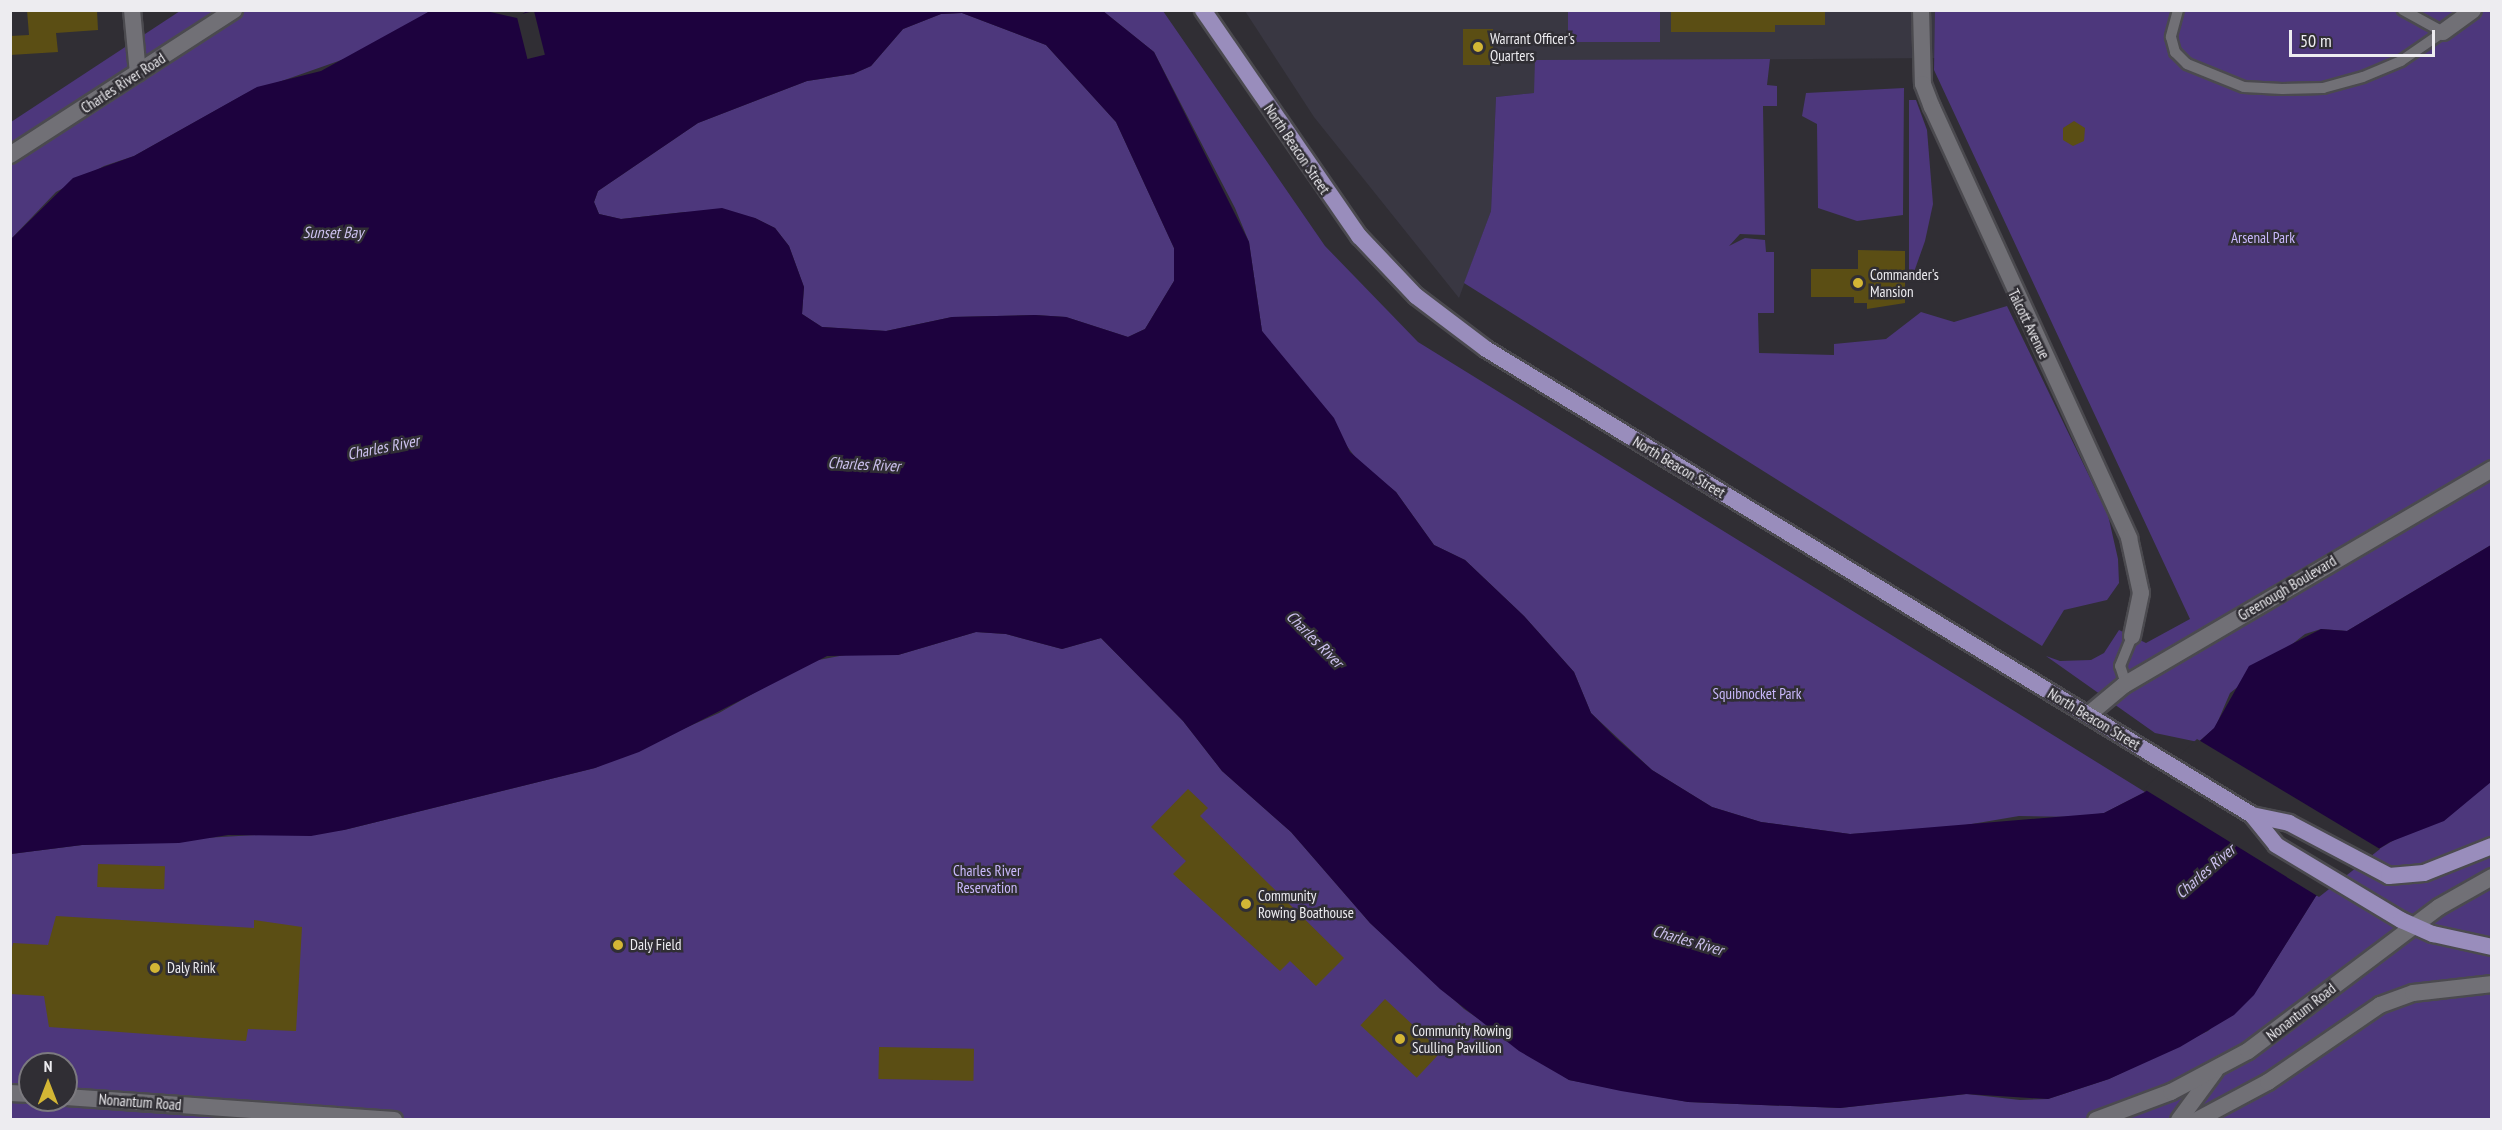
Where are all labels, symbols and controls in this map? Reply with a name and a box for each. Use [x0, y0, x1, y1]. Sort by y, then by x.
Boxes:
scale bar [2292, 18, 2438, 56]
place label: Warrant Officer's Quarters [1490, 29, 1575, 64]
text: 50 m [2300, 29, 2332, 52]
marker: Warrant Officer's Quarters [1471, 40, 1485, 54]
street label: Charles River Road [77, 49, 169, 117]
street label: North Beacon Street [1260, 101, 1334, 197]
water label: Sunset Bay [303, 222, 363, 242]
park label: Arsenal Park [2231, 229, 2295, 247]
place label: Commander's Mansion [1870, 265, 1939, 300]
marker: Commander's Mansion [1851, 276, 1865, 290]
street label: Talcott Avenue [2004, 286, 2054, 362]
water label: Charles River [346, 431, 420, 463]
street label: North Beacon Street [1630, 432, 1728, 502]
water label: Charles River [827, 453, 901, 475]
street label: Greenough Boulevard [2235, 552, 2339, 624]
water label: Charles River [1283, 607, 1347, 671]
street label: North Beacon Street [2045, 684, 2143, 754]
park label: Squibnocket Park [1712, 685, 1802, 703]
water label: Charles River [2171, 840, 2239, 902]
park label: Charles River Reservation [953, 861, 1021, 896]
place label: Community Rowing Boathouse [1258, 886, 1354, 921]
marker: Community Rowing Boathouse [1239, 897, 1253, 911]
water label: Charles River [1650, 921, 1726, 959]
place label: Daly Field [630, 936, 682, 954]
marker: Daly Field [611, 938, 625, 952]
place label: Daly Rink [167, 959, 216, 977]
marker: Daly Rink [148, 961, 162, 975]
street label: Nonantum Road [2263, 979, 2339, 1045]
place label: Community Rowing Sculling Pavillion [1412, 1021, 1512, 1056]
marker: Community Rowing Sculling Pavillion [1393, 1032, 1407, 1046]
north arrow [18, 1052, 78, 1112]
text: N [44, 1056, 52, 1076]
street label: Nonantum Road [98, 1090, 182, 1114]

